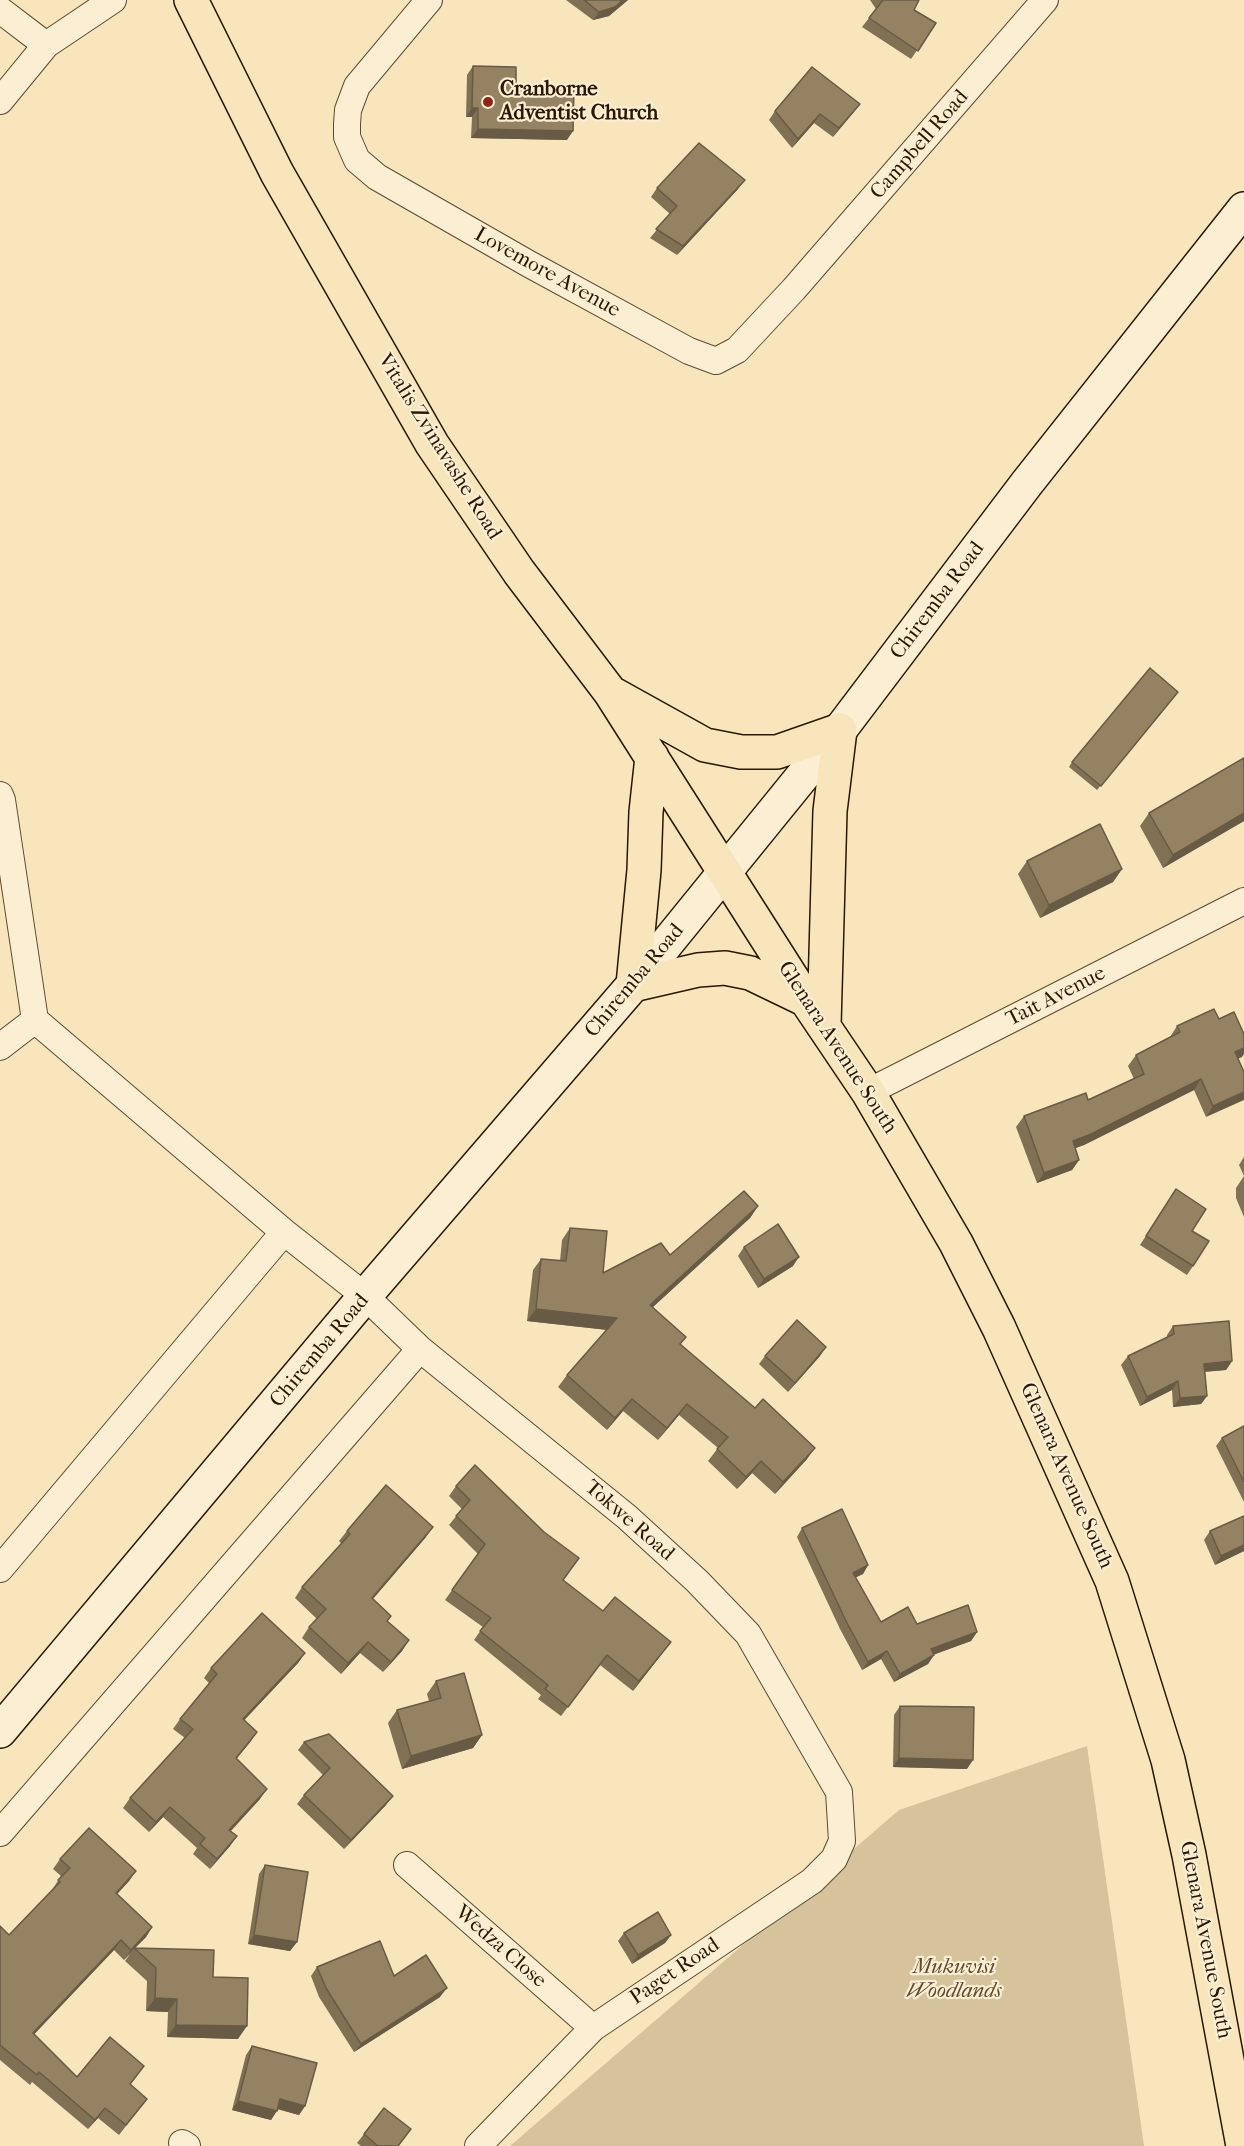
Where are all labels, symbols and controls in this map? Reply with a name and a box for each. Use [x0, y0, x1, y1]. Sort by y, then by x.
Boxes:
place label: Cranborne Adventist Church [500, 77, 658, 127]
street label: Campbell Road [866, 85, 974, 205]
marker: Cranborne Adventist Church [481, 95, 495, 109]
street label: Lovemore Avenue [470, 223, 624, 323]
street label: Vitalis Zvinavashe Road [372, 349, 506, 545]
street label: Chiremba Road [886, 537, 990, 665]
street label: Chiremba Road [580, 919, 690, 1043]
street label: Glenara Avenue South [772, 957, 902, 1139]
street label: Tait Avenue [1002, 961, 1110, 1033]
street label: Chiremba Road [265, 1289, 375, 1413]
street label: Glenara Avenue South [1014, 1379, 1118, 1573]
street label: Tokwe Road [579, 1475, 679, 1567]
street label: Glenara Avenue South [1173, 1839, 1237, 2041]
street label: Wedza Close [449, 1900, 551, 1994]
street label: Paget Road [625, 1933, 725, 2011]
park label: Mukuvisi Woodlands [907, 1955, 1001, 2005]

